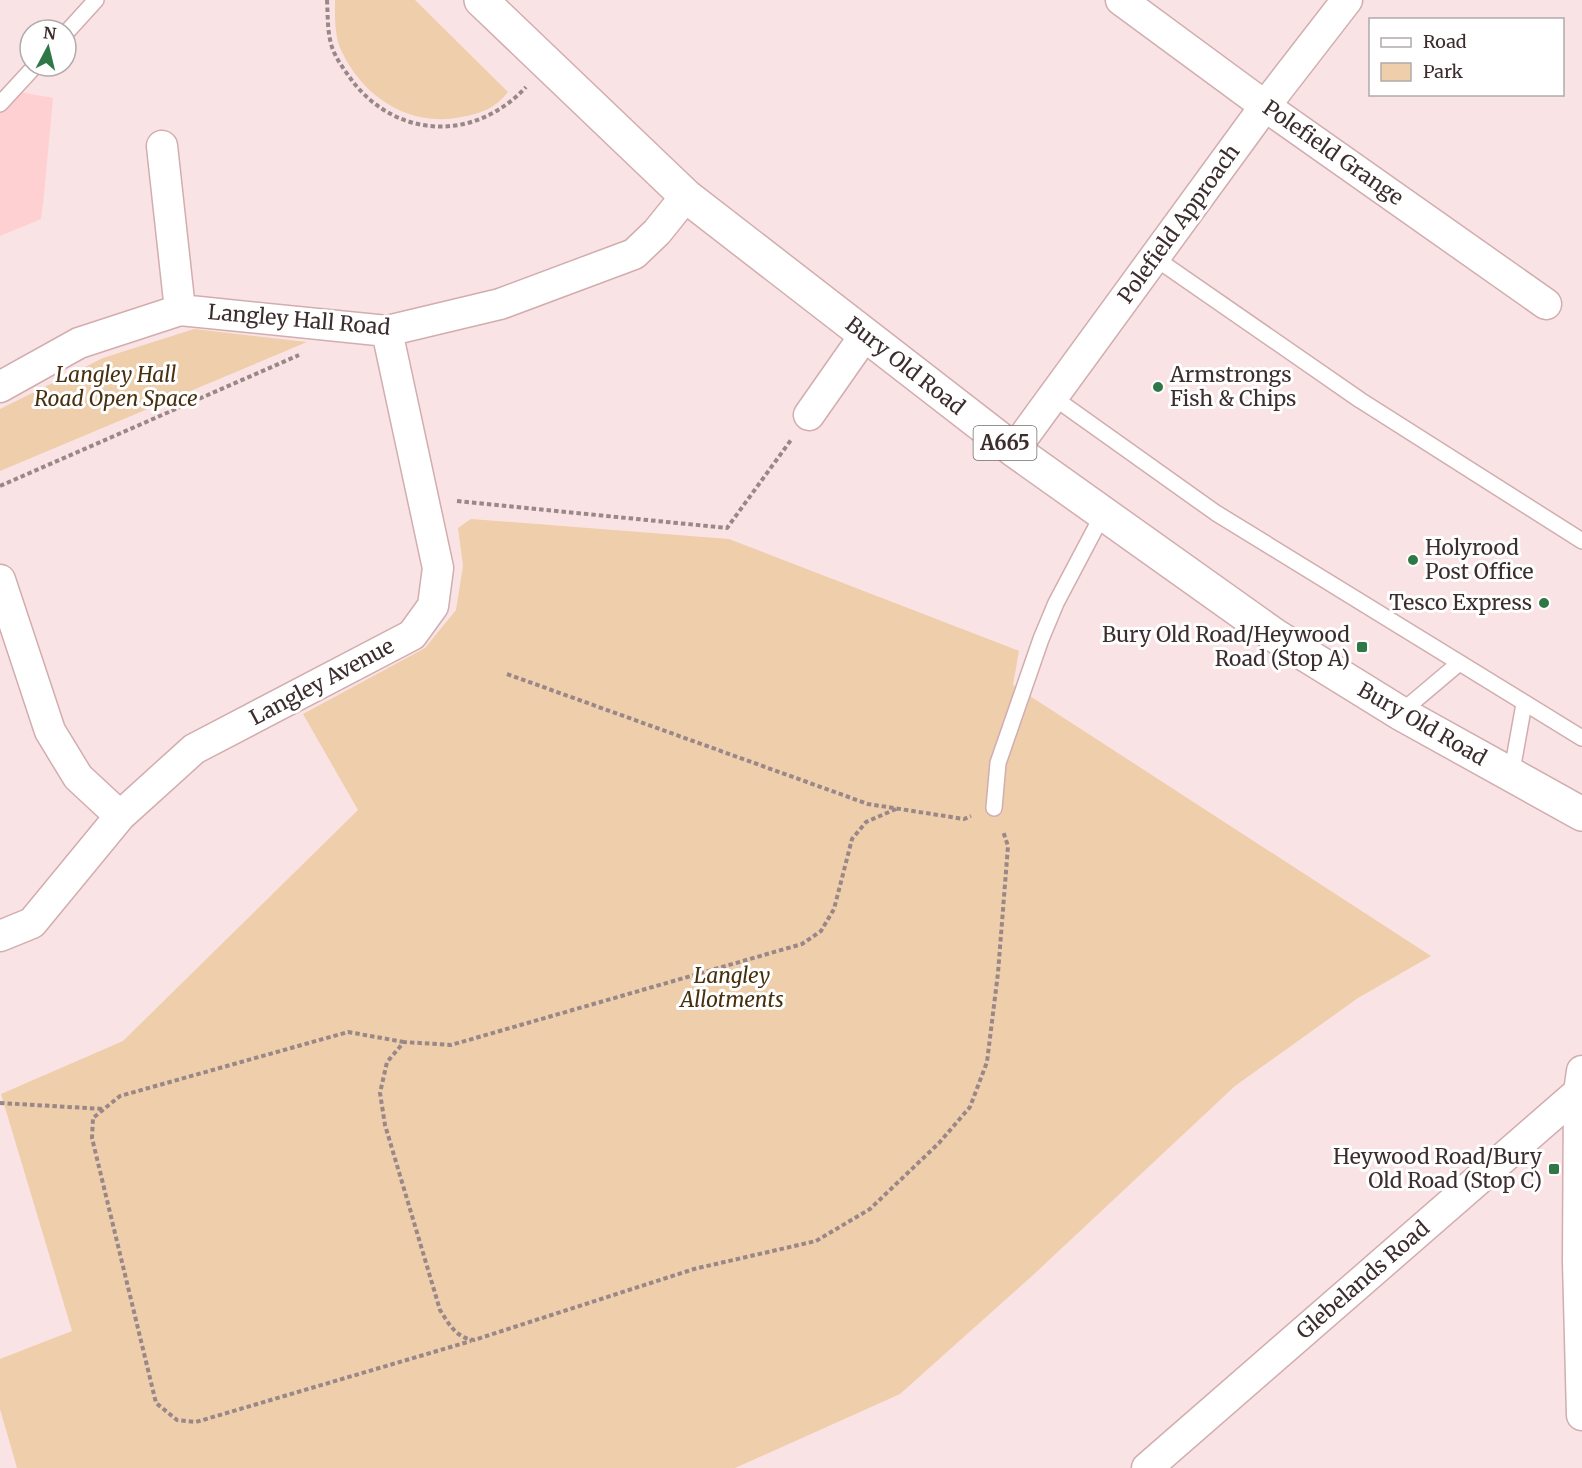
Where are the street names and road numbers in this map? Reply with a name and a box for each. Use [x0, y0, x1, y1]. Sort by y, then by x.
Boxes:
street label: Polefield Grange [1258, 94, 1409, 211]
street label: Polefield Approach [1112, 139, 1245, 308]
street label: Langley Hall Road [207, 298, 392, 341]
street label: Bury Old Road [840, 311, 971, 421]
road number: A665 [974, 426, 1036, 460]
street label: Langley Avenue [245, 632, 399, 731]
street label: Bury Old Road [1353, 676, 1492, 771]
street label: Glebelands Road [1291, 1214, 1435, 1345]

